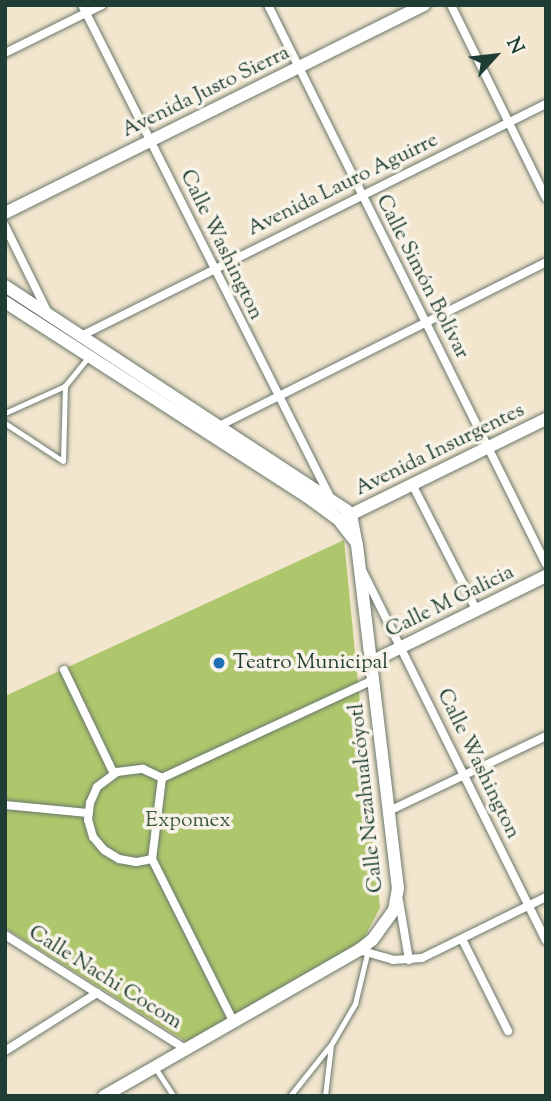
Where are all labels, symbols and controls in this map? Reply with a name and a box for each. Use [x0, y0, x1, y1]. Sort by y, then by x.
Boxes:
north arrow [460, 21, 530, 91]
text: N [499, 33, 530, 59]
street label: Avenida Justo Sierra [118, 40, 294, 144]
street label: Avenida Lauro Aguirre [244, 128, 442, 242]
street label: Calle Washington [174, 166, 268, 324]
street label: Calle Simón Bolívar [370, 191, 474, 363]
street label: Avenida Insurgentes [351, 398, 529, 502]
street label: Calle M Galicia [382, 560, 518, 644]
place label: Teatro Municipal [233, 650, 388, 676]
marker: Teatro Municipal [211, 655, 227, 671]
street label: Calle Washington [431, 685, 525, 843]
street label: Calle Nezahualcóyotl [345, 702, 389, 894]
park label: Expomex [145, 808, 231, 834]
street label: Calle Nachi Cocom [24, 921, 186, 1035]

